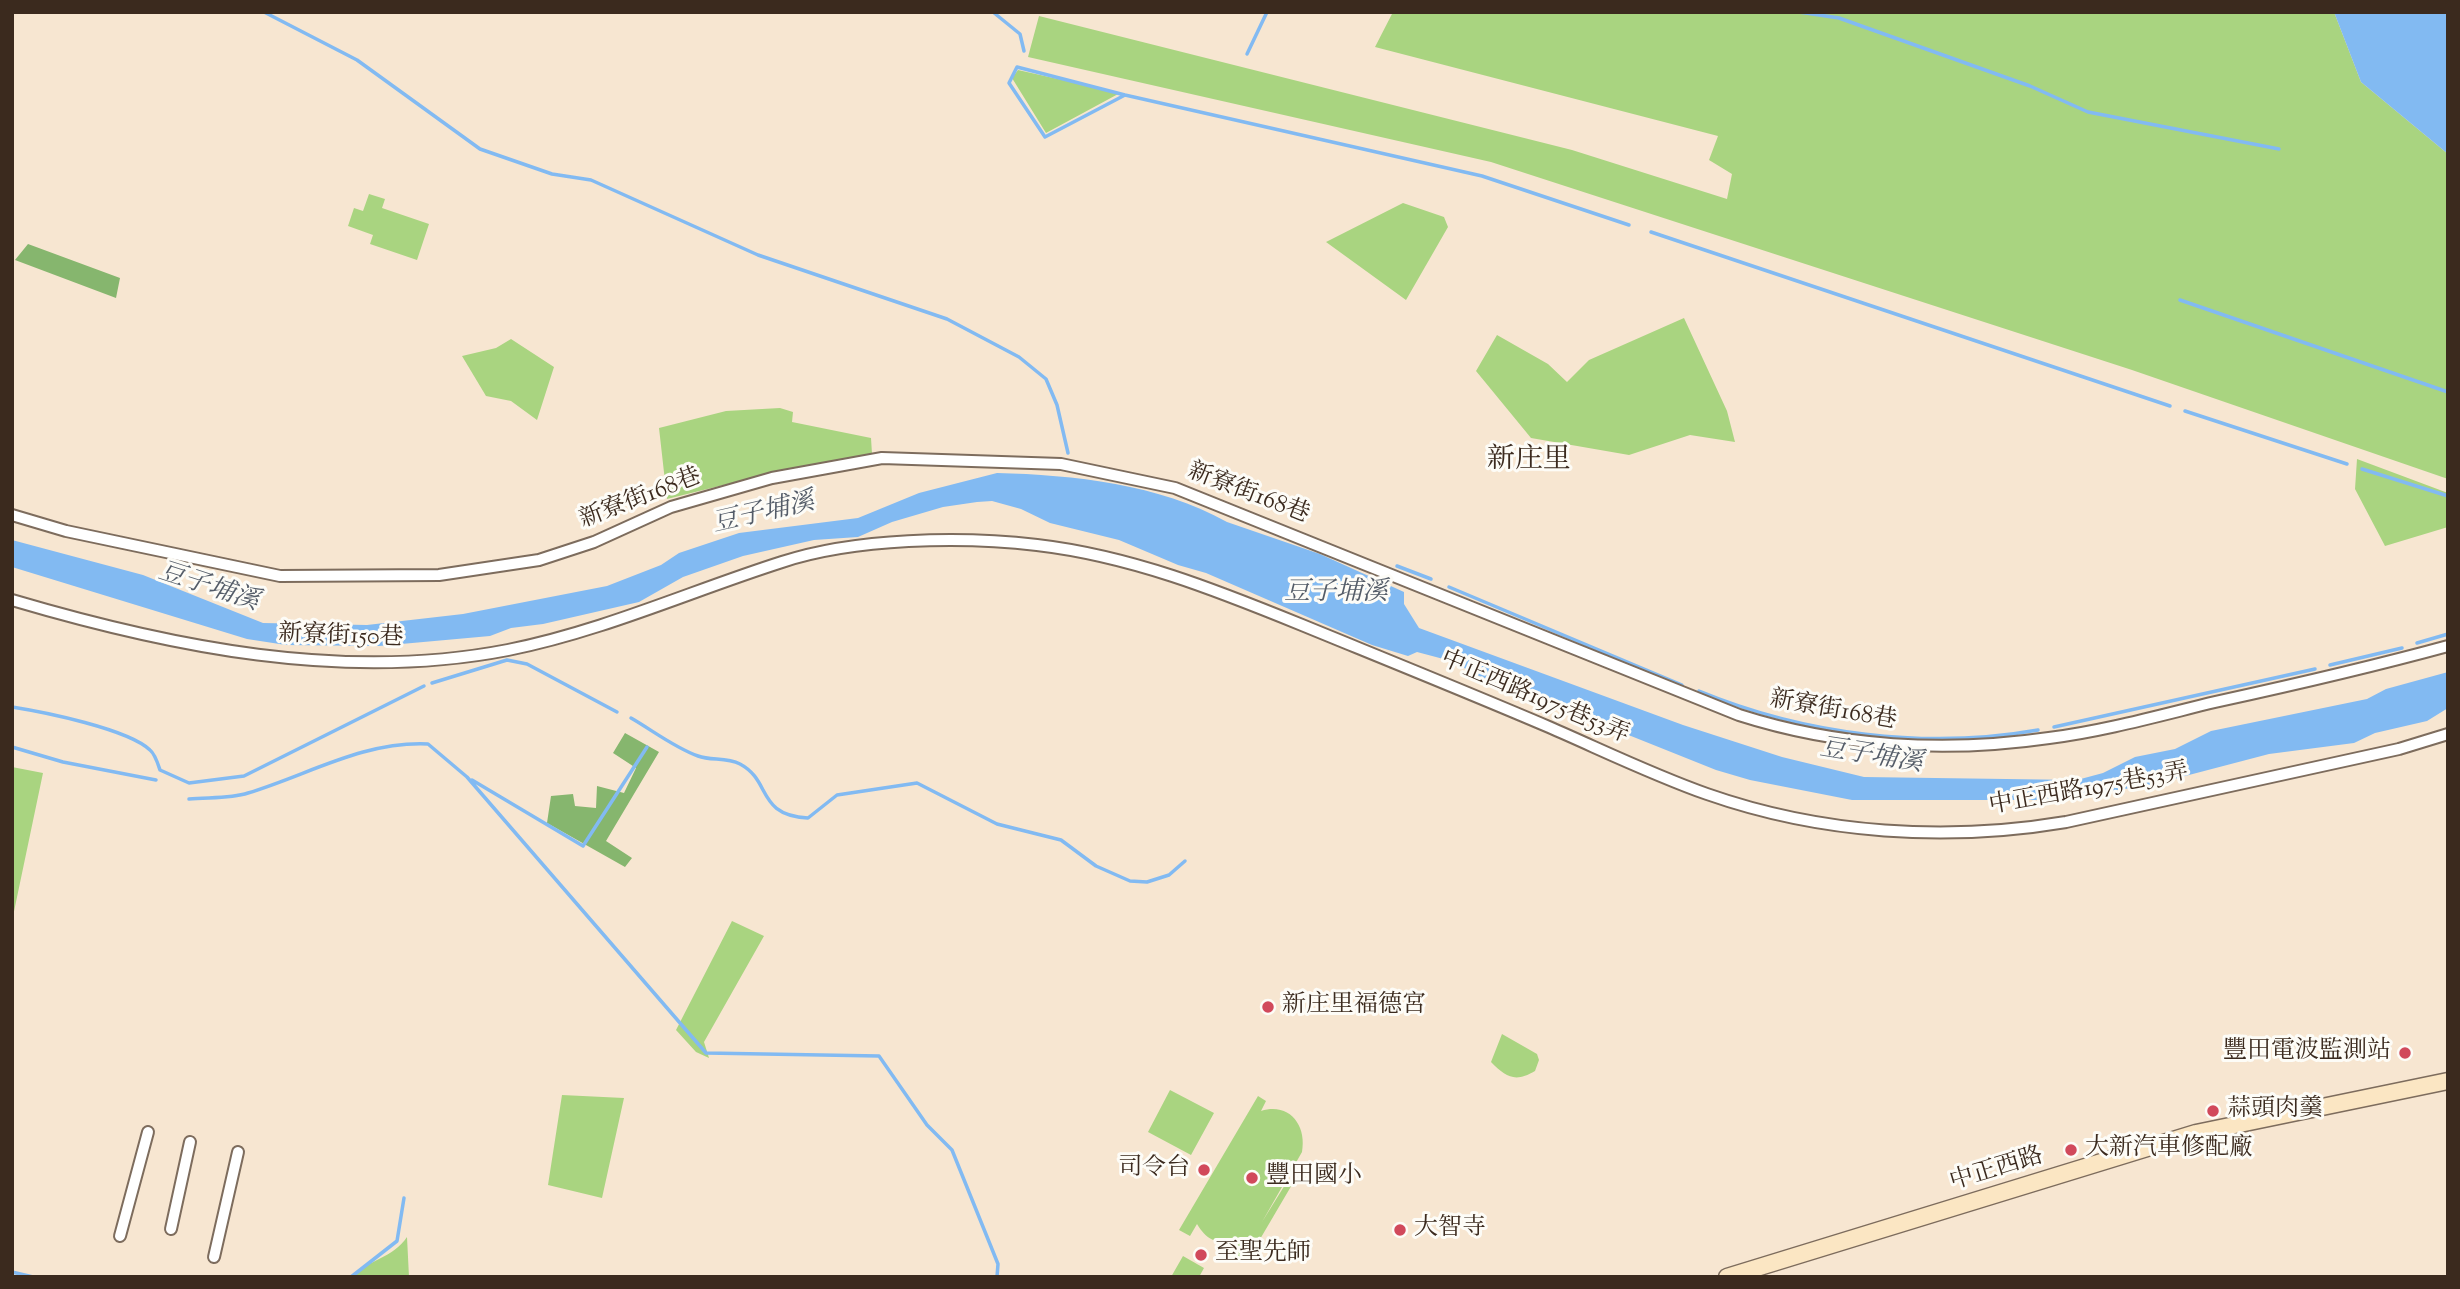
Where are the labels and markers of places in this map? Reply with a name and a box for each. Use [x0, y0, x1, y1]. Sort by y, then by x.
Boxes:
place label: 新庄里福德宮 [1282, 993, 1426, 1021]
marker: 新庄里福德宮 [1260, 999, 1276, 1015]
place label: 豐田電波監測站 [2223, 1039, 2391, 1067]
marker: 豐田電波監測站 [2397, 1045, 2413, 1061]
place label: 蒜頭肉羹 [2227, 1097, 2323, 1125]
marker: 蒜頭肉羹 [2205, 1103, 2221, 1119]
place label: 大新汽車修配廠 [2085, 1136, 2253, 1164]
marker: 大新汽車修配廠 [2063, 1142, 2079, 1158]
place label: 司令台 [1118, 1156, 1190, 1184]
marker: 司令台 [1196, 1162, 1212, 1178]
place label: 豐田國小 [1266, 1164, 1362, 1192]
marker: 豐田國小 [1244, 1170, 1260, 1186]
place label: 大智寺 [1414, 1216, 1486, 1244]
marker: 大智寺 [1392, 1222, 1408, 1238]
place label: 至聖先師 [1215, 1241, 1311, 1269]
marker: 至聖先師 [1193, 1247, 1209, 1263]

